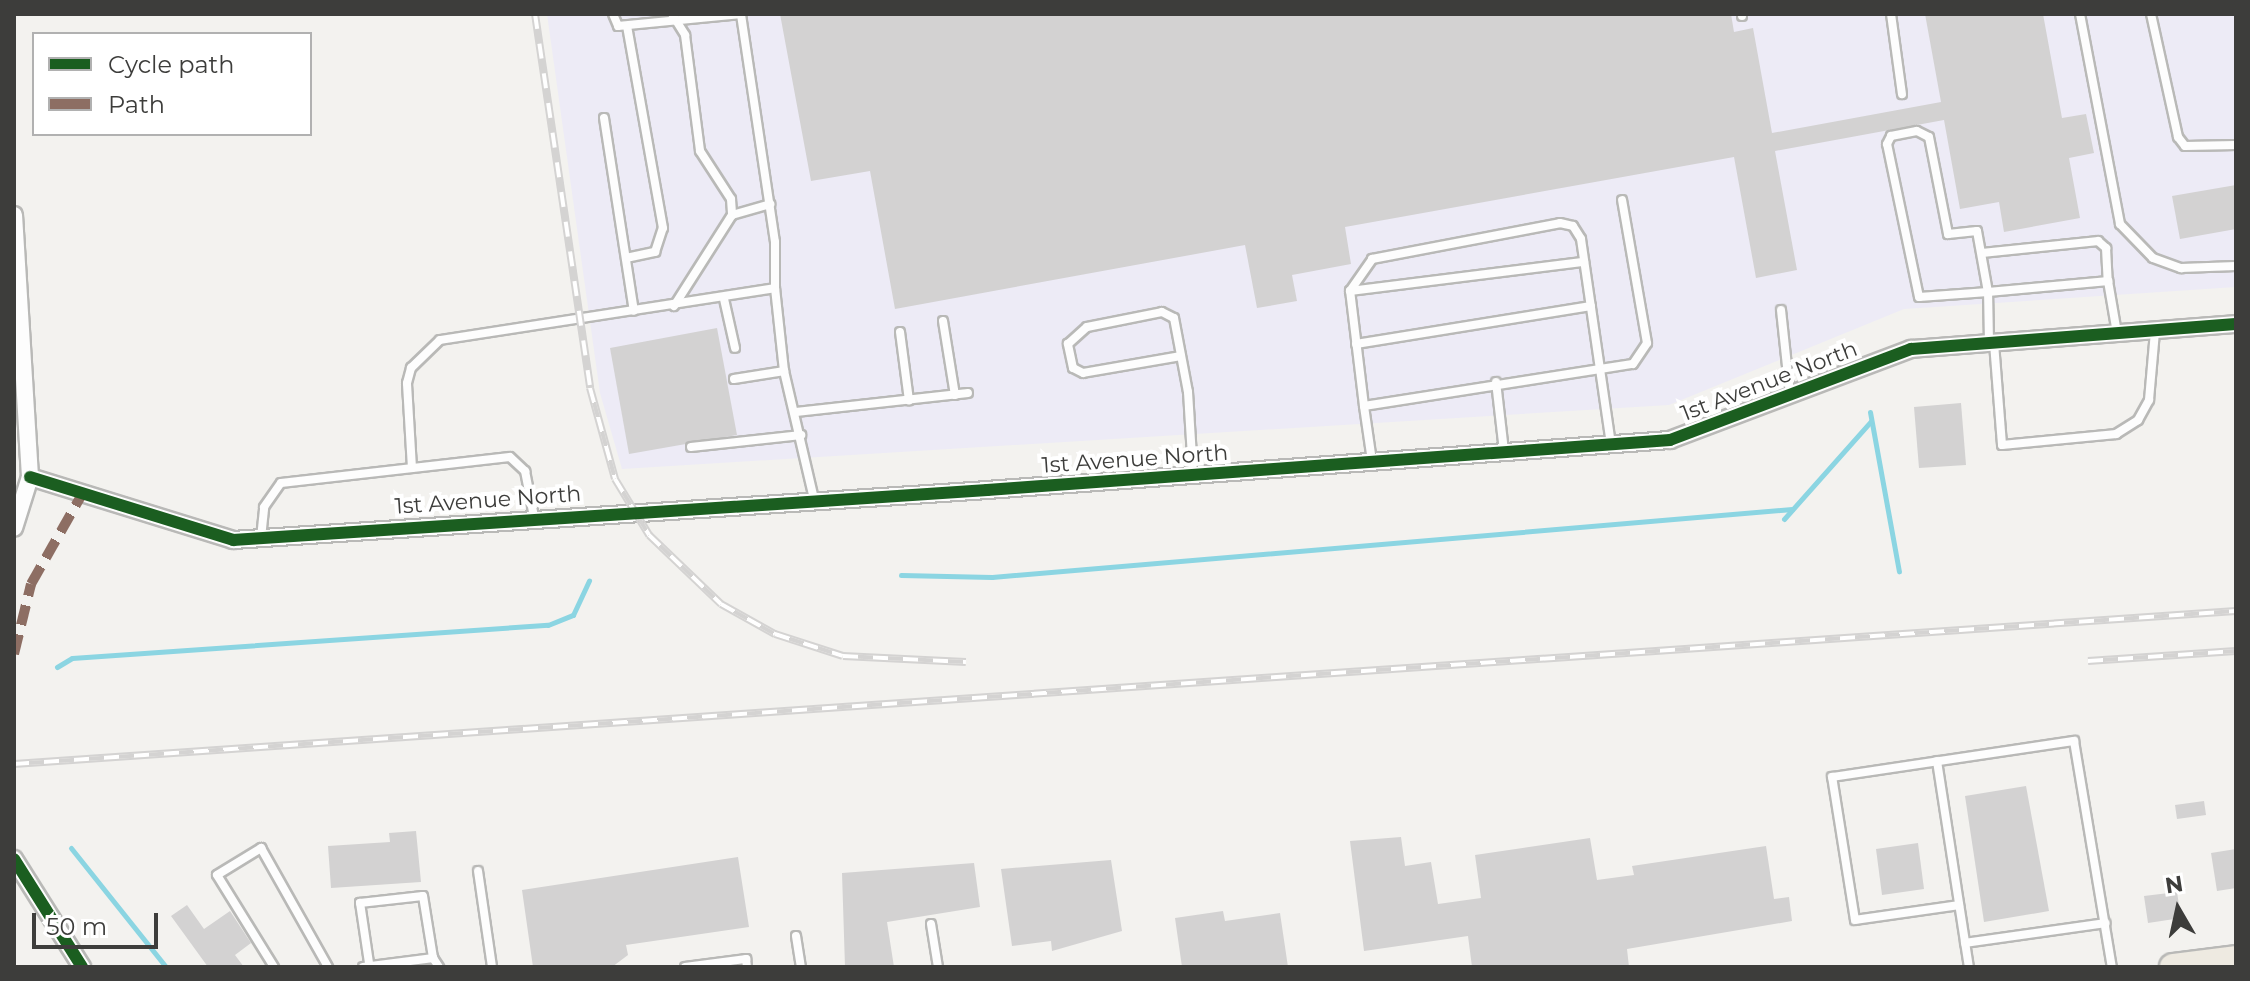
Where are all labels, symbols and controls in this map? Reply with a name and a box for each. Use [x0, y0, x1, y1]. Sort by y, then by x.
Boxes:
legend [32, 32, 312, 136]
text: Cycle path [108, 50, 235, 79]
text: Path [108, 90, 165, 119]
street label: 1st Avenue North [1677, 335, 1861, 427]
street label: 1st Avenue North [1041, 439, 1229, 479]
street label: 1st Avenue North [394, 480, 582, 520]
north arrow [2138, 869, 2218, 949]
text: N [2163, 870, 2185, 900]
scale bar [36, 897, 162, 947]
text: 50 m [46, 912, 107, 941]

